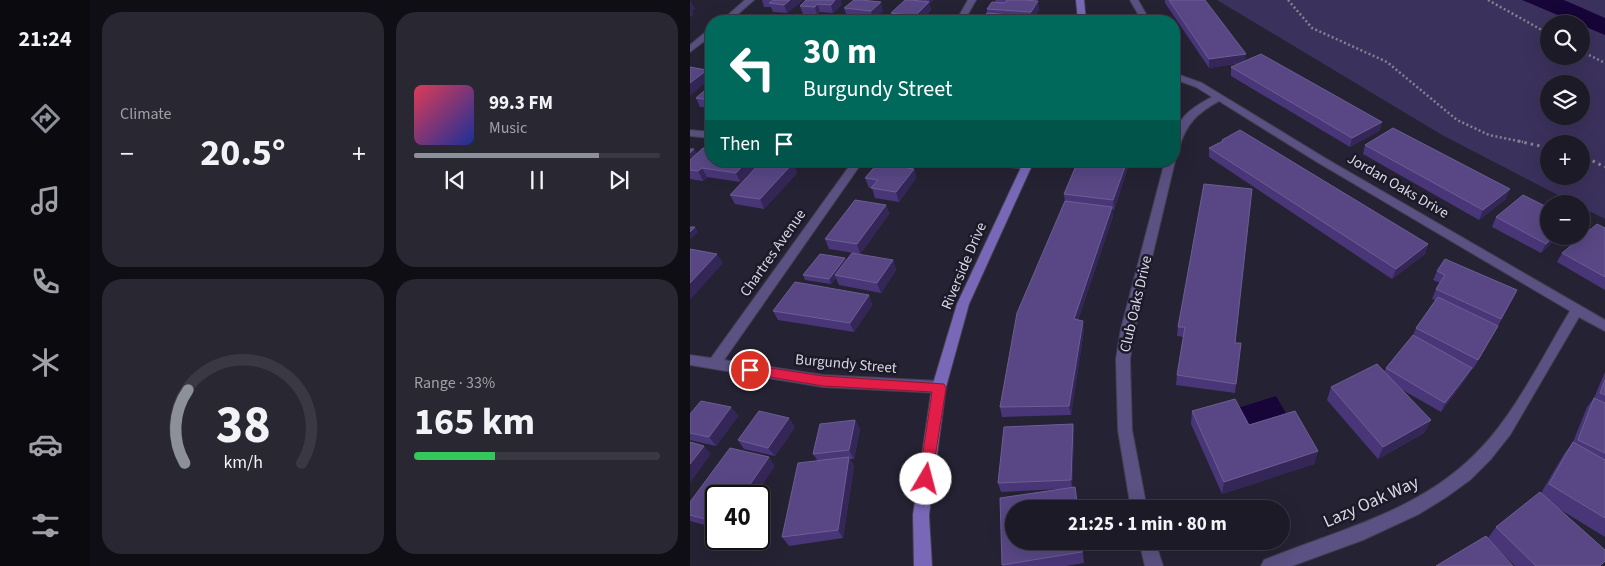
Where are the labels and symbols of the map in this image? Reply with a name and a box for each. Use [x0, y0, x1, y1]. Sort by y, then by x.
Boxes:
street label: Jordan Oaks Drive [1343, 148, 1453, 224]
street label: Chartres Avenue [735, 205, 811, 301]
street label: Riverside Drive [936, 219, 992, 313]
street label: Club Oaks Drive [1115, 254, 1157, 354]
pin [729, 349, 771, 391]
street label: Burgundy Street [794, 349, 898, 379]
position arrow [899, 452, 951, 504]
street label: Lazy Oak Way [1319, 470, 1423, 534]
speed limit sign: 40 [705, 485, 770, 550]

